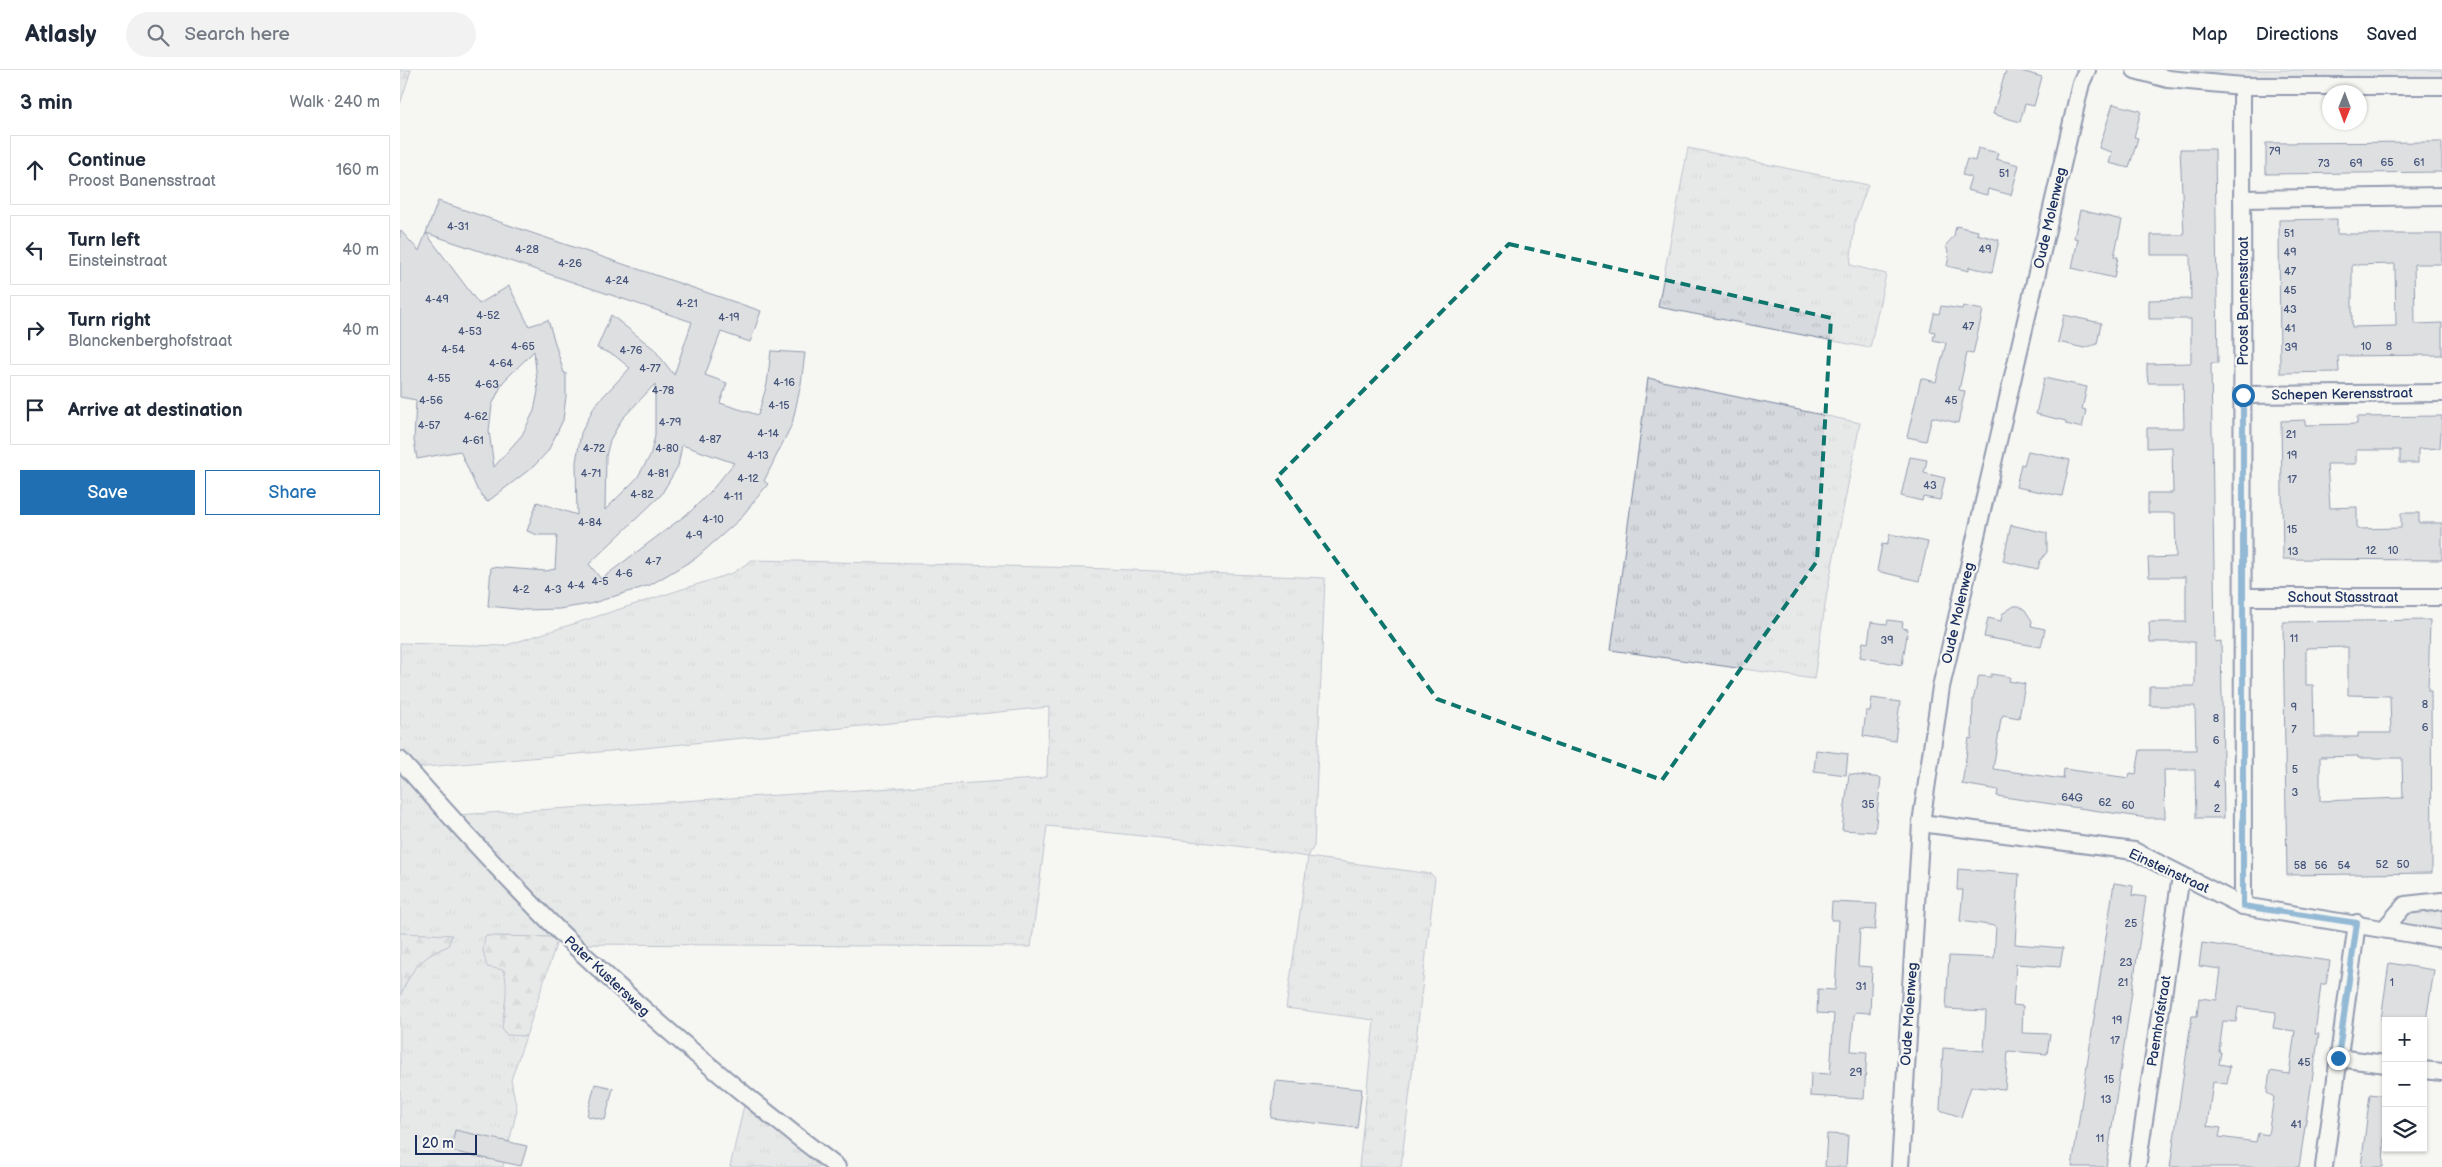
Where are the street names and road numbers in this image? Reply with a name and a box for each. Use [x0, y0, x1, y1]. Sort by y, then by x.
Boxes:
street label: Oude Molenweg [2030, 166, 2070, 270]
street label: Proost Banensstraat [2235, 236, 2252, 366]
street label: Schepen Kerensstraat [2271, 384, 2413, 404]
street label: Oude Molenweg [1938, 561, 1978, 665]
street label: Schout Stasstraat [2288, 589, 2399, 606]
street label: Einsteinstraat [2126, 845, 2213, 897]
street label: Pater Kustersweg [561, 932, 653, 1020]
street label: Oude Molenweg [1897, 962, 1921, 1066]
street label: Paemhofstraat [2143, 974, 2175, 1068]

